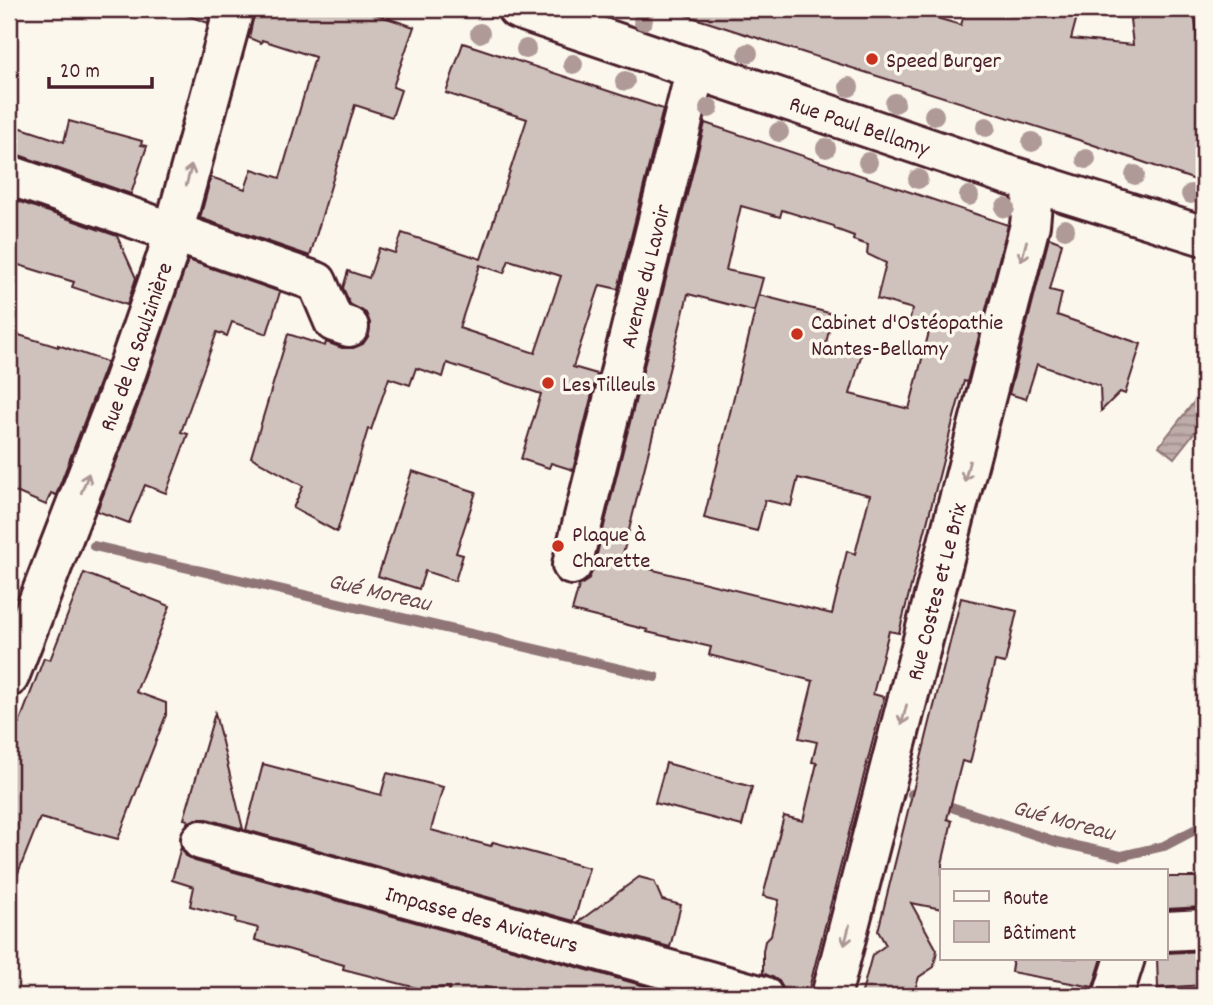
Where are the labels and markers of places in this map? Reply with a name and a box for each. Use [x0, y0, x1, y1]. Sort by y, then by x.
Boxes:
place label: Speed Burger [886, 46, 1002, 79]
marker: Speed Burger [864, 51, 880, 67]
place label: Cabinet d'Ostéopathie Nantes-Bellamy [811, 308, 1003, 367]
marker: Cabinet d'Ostéopathie Nantes-Bellamy [789, 326, 805, 342]
place label: Les Tilleuls [562, 370, 656, 403]
marker: Les Tilleuls [540, 375, 556, 391]
place label: Plaque à Charette [572, 520, 650, 579]
marker: Plaque à Charette [550, 538, 566, 554]

